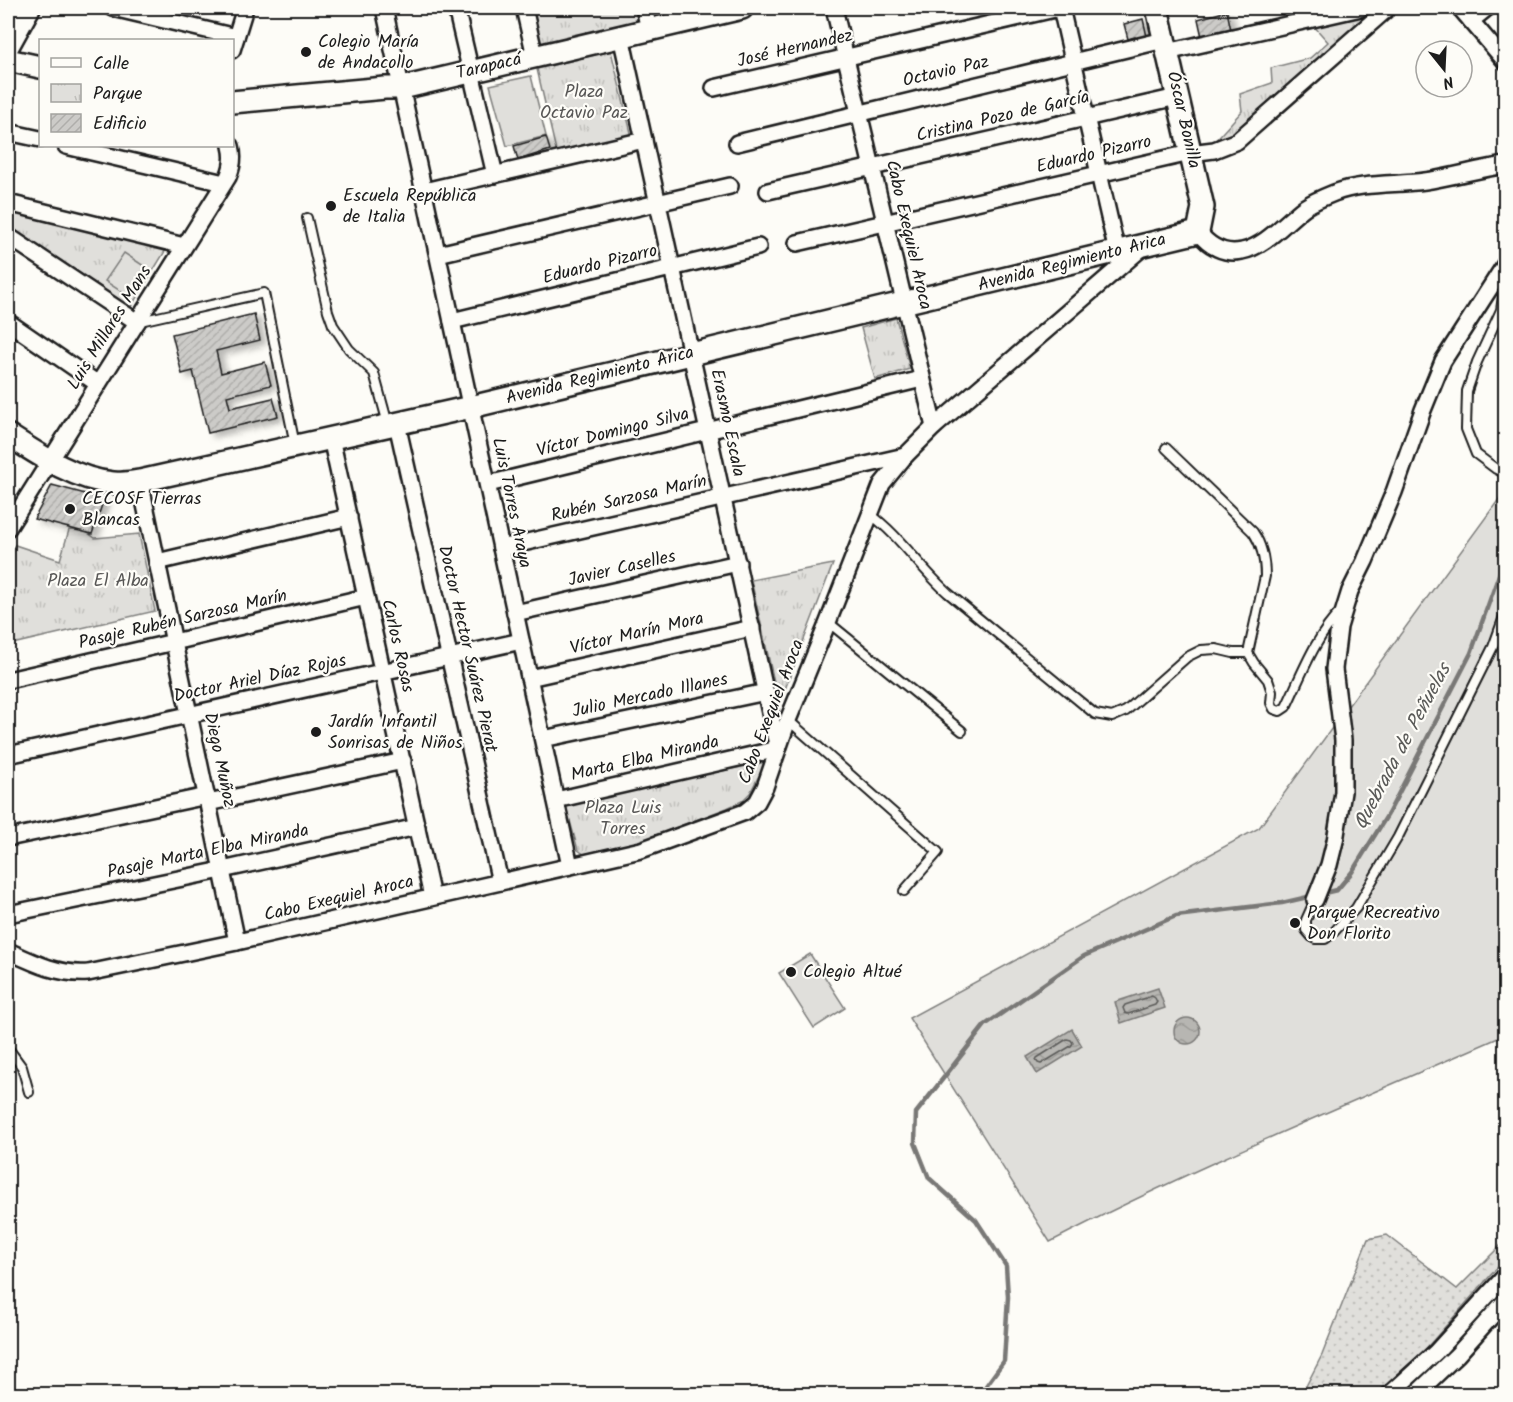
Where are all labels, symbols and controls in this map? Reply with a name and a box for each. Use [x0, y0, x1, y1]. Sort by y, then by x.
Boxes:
street label: José Hernandez [734, 22, 856, 76]
place label: Colegio María de Andacollo [318, 28, 419, 78]
legend [39, 39, 234, 147]
north arrow [1414, 39, 1474, 99]
marker: Colegio María de Andacollo [299, 45, 313, 59]
street label: Tarapacá [454, 45, 526, 89]
street label: Octavio Paz [900, 48, 992, 96]
text: Calle [93, 50, 129, 79]
street label: Óscar Bonilla [1158, 68, 1208, 172]
text: N [1440, 68, 1457, 95]
park label: Plaza Octavio Paz [540, 78, 628, 128]
text: Parque [93, 80, 142, 109]
street label: Cristina Pozo de García [914, 83, 1092, 151]
text: Edificio [93, 110, 147, 139]
street label: Eduardo Pizarro [1034, 128, 1154, 182]
street label: Cabo Exequiel Aroca [877, 157, 939, 313]
place label: Escuela República de Italia [343, 182, 476, 232]
marker: Escuela República de Italia [324, 199, 338, 213]
street label: Avenida Regimiento Arica [975, 226, 1169, 300]
street label: Eduardo Pizarro [540, 237, 660, 293]
street label: Luis Millares Mans [60, 260, 160, 396]
street label: Avenida Regimiento Arica [503, 339, 697, 413]
street label: Erasmo Escala [701, 366, 753, 480]
street label: Víctor Domingo Silva [534, 400, 692, 466]
street label: Luis Torres Araya [483, 435, 539, 571]
street label: Rubén Sarzosa Marín [548, 467, 710, 531]
place label: CECOSF Tierras Blancas [82, 485, 202, 535]
marker: CECOSF Tierras Blancas [63, 502, 77, 516]
street label: Doctor Hector Suárez Pierat [429, 542, 505, 757]
street label: Javier Caselles [565, 542, 679, 595]
park label: Plaza El Alba [47, 567, 149, 596]
street label: Pasaje Rubén Sarzosa Marín [76, 582, 290, 658]
street label: Carlos Rosas [372, 596, 422, 696]
street label: Víctor Marín Mora [567, 605, 707, 663]
street label: Cabo Exequiel Aroca [731, 635, 813, 789]
street label: Doctor Ariel Díaz Rojas [171, 646, 349, 711]
water label: Quebrada de Peñuelas [1346, 656, 1462, 836]
street label: Julio Mercado Illanes [570, 665, 731, 727]
place label: Jardín Infantil Sonrisas de Niños [328, 708, 463, 758]
street label: Diego Muñoz [195, 710, 243, 810]
marker: Jardín Infantil Sonrisas de Niños [309, 725, 323, 739]
street label: Marta Elba Miranda [568, 728, 722, 790]
park label: Plaza Luis Torres [585, 794, 662, 844]
street label: Pasaje Marta Elba Miranda [105, 816, 311, 888]
street label: Cabo Exequiel Aroca [261, 868, 417, 930]
place label: Parque Recreativo Don Florito [1307, 899, 1440, 949]
marker: Parque Recreativo Don Florito [1288, 916, 1302, 930]
place label: Colegio Altué [803, 958, 903, 987]
marker: Colegio Altué [784, 965, 798, 979]

